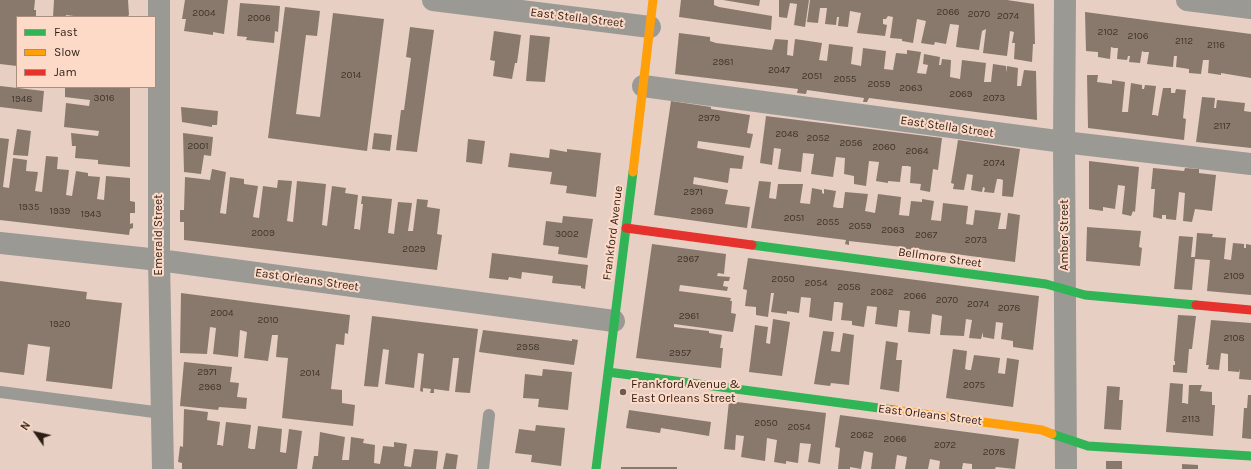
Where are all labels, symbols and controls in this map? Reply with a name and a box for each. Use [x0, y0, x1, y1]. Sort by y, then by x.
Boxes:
street label: East Stella Street [529, 5, 625, 31]
house number: 2066 [936, 6, 960, 18]
house number: 2004 [192, 7, 216, 19]
house number: 2070 [968, 8, 990, 20]
house number: 2074 [997, 10, 1019, 22]
house number: 2006 [247, 12, 271, 24]
legend [16, 16, 156, 88]
text: Fast [54, 25, 77, 39]
house number: 2102 [1098, 26, 1118, 38]
house number: 2106 [1128, 30, 1148, 42]
house number: 2112 [1175, 35, 1193, 47]
house number: 2116 [1207, 39, 1225, 51]
text: Slow [54, 45, 80, 59]
house number: 2981 [712, 56, 734, 68]
house number: 2047 [768, 64, 790, 76]
text: Jam [54, 65, 77, 79]
house number: 2014 [341, 69, 361, 81]
house number: 2051 [802, 70, 822, 82]
house number: 2055 [833, 73, 857, 85]
house number: 2059 [867, 78, 891, 90]
house number: 2063 [899, 82, 923, 94]
house number: 2069 [949, 88, 973, 100]
house number: 3016 [94, 92, 114, 104]
house number: 2073 [983, 92, 1005, 104]
house number: 1948 [12, 93, 32, 105]
house number: 2979 [698, 112, 720, 124]
street label: East Stella Street [899, 113, 995, 141]
house number: 2117 [1213, 120, 1231, 132]
house number: 2048 [775, 128, 799, 140]
house number: 2052 [806, 132, 830, 144]
house number: 2056 [839, 137, 863, 149]
house number: 2001 [188, 140, 208, 152]
house number: 2060 [872, 141, 896, 153]
house number: 2064 [905, 145, 929, 157]
house number: 2074 [983, 157, 1005, 169]
street label: Frankford Avenue [600, 185, 626, 281]
house number: 2971 [683, 186, 703, 198]
street label: Emerald Street [152, 194, 166, 276]
street label: Amber Street [1058, 199, 1072, 271]
house number: 1935 [19, 201, 39, 213]
house number: 1939 [50, 205, 70, 217]
house number: 2969 [690, 205, 714, 217]
house number: 1943 [81, 208, 101, 220]
house number: 2051 [784, 212, 804, 224]
house number: 2055 [816, 216, 840, 228]
house number: 2059 [848, 220, 872, 232]
house number: 2063 [881, 224, 905, 236]
house number: 2009 [251, 227, 275, 239]
house number: 3002 [555, 228, 579, 240]
house number: 2067 [915, 229, 937, 241]
house number: 2073 [965, 234, 987, 246]
house number: 2029 [402, 243, 426, 255]
street label: Bellmore Street [897, 245, 983, 271]
house number: 2967 [677, 253, 699, 265]
street label: East Orleans Street [254, 266, 360, 294]
house number: 2109 [1224, 270, 1244, 282]
house number: 2050 [771, 273, 795, 285]
house number: 2054 [805, 277, 827, 289]
house number: 2058 [837, 281, 861, 293]
house number: 2062 [870, 286, 894, 298]
house number: 2066 [903, 290, 927, 302]
house number: 2070 [936, 294, 958, 306]
house number: 2074 [967, 298, 989, 310]
house number: 2078 [998, 302, 1020, 314]
house number: 2004 [210, 307, 234, 319]
house number: 2961 [679, 310, 699, 322]
house number: 2010 [258, 314, 278, 326]
house number: 1920 [50, 318, 70, 330]
house number: 2108 [1223, 332, 1245, 344]
house number: 2958 [516, 341, 540, 353]
house number: 2957 [669, 347, 691, 359]
house number: 2971 [197, 366, 217, 378]
house number: 2014 [300, 367, 320, 379]
place label: Frankford Avenue & East Orleans Street [631, 378, 740, 406]
house number: 2075 [963, 379, 985, 391]
house number: 2969 [198, 381, 222, 393]
marker: Frankford Avenue & East Orleans Street [618, 387, 628, 397]
street label: East Orleans Street [877, 401, 983, 429]
north arrow [16, 413, 56, 453]
house number: 2113 [1182, 413, 1200, 425]
house number: 2050 [754, 417, 778, 429]
text: N [18, 419, 33, 433]
house number: 2054 [788, 421, 810, 433]
house number: 2062 [850, 429, 874, 441]
house number: 2066 [883, 433, 907, 445]
house number: 2072 [934, 439, 956, 451]
house number: 2078 [983, 446, 1005, 458]

